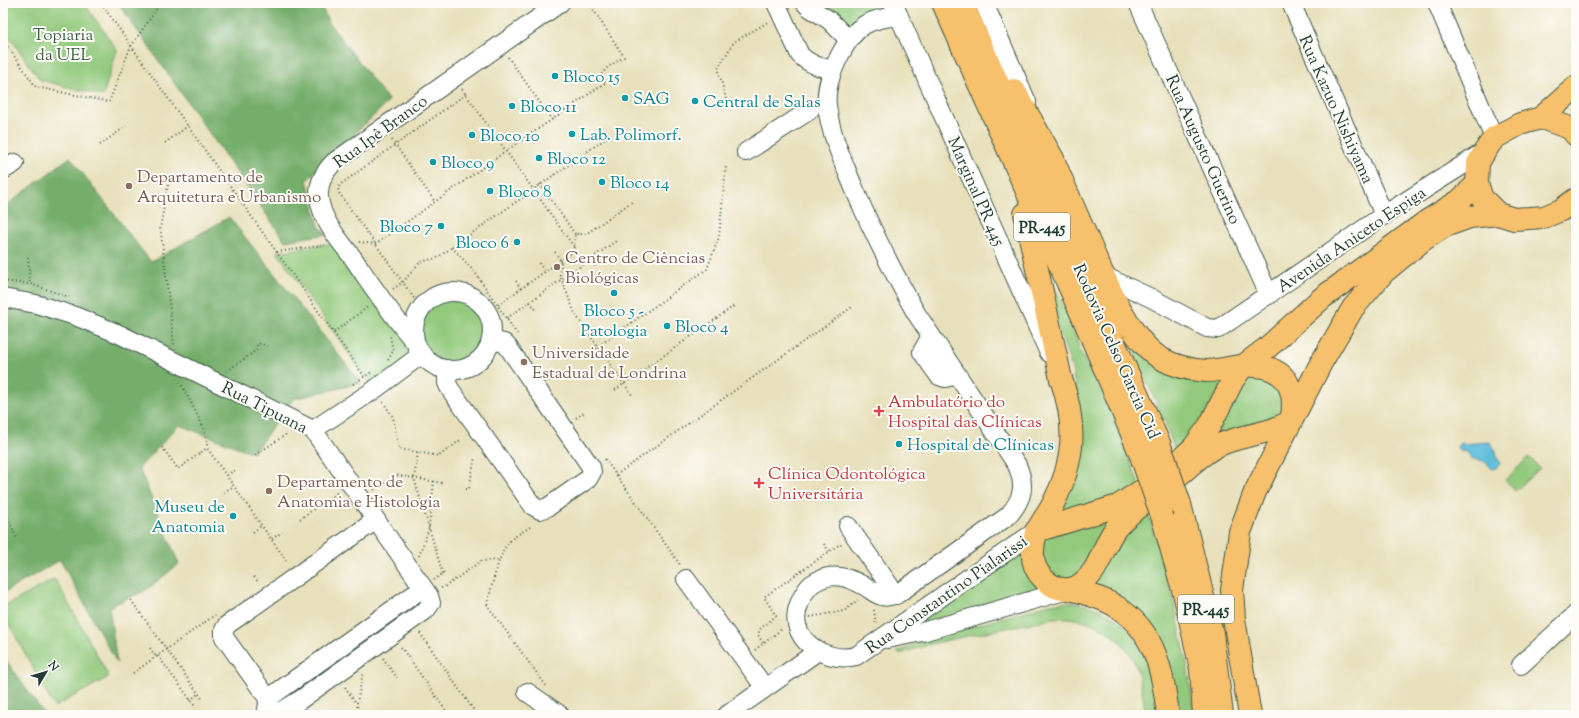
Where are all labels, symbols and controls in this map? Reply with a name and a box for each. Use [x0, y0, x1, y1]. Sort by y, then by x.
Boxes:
park label: Topiaria da UEL [33, 24, 93, 68]
street label: Rua Kazuo Nishiyama [1292, 32, 1379, 188]
place label: Bloco 15 [563, 66, 620, 90]
marker: Bloco 15 [550, 71, 560, 81]
street label: Rua Augusto Guerino [1158, 71, 1246, 228]
place label: SAG [633, 88, 670, 112]
street label: Rua Ipê Branco [329, 90, 433, 175]
place label: Central de Salas [703, 91, 821, 115]
marker: SAG [620, 93, 630, 103]
place label: Bloco 11 [520, 96, 577, 120]
marker: Central de Salas [690, 96, 700, 106]
marker: Bloco 11 [507, 101, 517, 111]
place label: Lab. Polimorf. [580, 124, 682, 148]
place label: Bloco 10 [480, 125, 540, 149]
marker: Lab. Polimorf. [567, 129, 577, 139]
marker: Bloco 10 [467, 130, 477, 140]
street label: Marginal PR 445 [940, 133, 1010, 250]
place label: Bloco 12 [547, 148, 606, 172]
place label: Bloco 9 [441, 152, 494, 176]
marker: Bloco 12 [534, 153, 544, 163]
marker: Bloco 9 [428, 157, 438, 167]
place label: Departamento de Arquitetura e Urbanismo [137, 166, 321, 210]
place label: Bloco 14 [610, 172, 670, 196]
marker: Bloco 14 [597, 177, 607, 187]
marker: Departamento de Arquitetura e Urbanismo [124, 181, 134, 191]
place label: Bloco 8 [498, 181, 552, 205]
street label: Avenida Aniceto Espiga [1273, 182, 1432, 300]
marker: Bloco 8 [485, 186, 495, 196]
road number: PR-445 [1014, 213, 1070, 241]
place label: Bloco 7 [379, 216, 433, 240]
marker: Bloco 7 [436, 221, 446, 231]
place label: Bloco 6 [455, 232, 509, 256]
marker: Bloco 6 [512, 237, 522, 247]
place label: Centro de Ciências Biológicas [565, 247, 705, 291]
street label: Rodovia Celso Garcia Cid [1066, 260, 1165, 444]
marker: Centro de Ciências Biológicas [552, 262, 562, 272]
marker: Bloco 5 - Patologia [609, 288, 619, 298]
place label: Bloco 5 - Patologia [581, 300, 648, 344]
place label: Bloco 4 [675, 316, 729, 340]
marker: Bloco 4 [662, 321, 672, 331]
place label: Universidade Estadual de Londrina [532, 342, 687, 386]
marker: Universidade Estadual de Londrina [519, 357, 529, 367]
street label: Rua Tipuana [217, 377, 311, 441]
place label: Ambulatório do Hospital das Clínicas [888, 391, 1042, 435]
marker: Ambulatório do Hospital das Clínicas [873, 405, 885, 417]
place label: Hospital de Clínicas [907, 434, 1054, 458]
marker: Hospital de Clínicas [894, 439, 904, 449]
place label: Clínica Odontológica Universitária [768, 463, 926, 507]
place label: Departamento de Anatomia e Histologia [277, 471, 440, 515]
marker: Clínica Odontológica Universitária [753, 477, 765, 489]
marker: Departamento de Anatomia e Histologia [264, 486, 274, 496]
place label: Museu de Anatomia [152, 496, 225, 540]
marker: Museu de Anatomia [228, 511, 238, 521]
street label: Rua Constantino Pialarissi [861, 530, 1033, 661]
road number: PR-445 [1178, 595, 1234, 623]
north arrow [26, 652, 66, 692]
text: N [43, 657, 62, 675]

